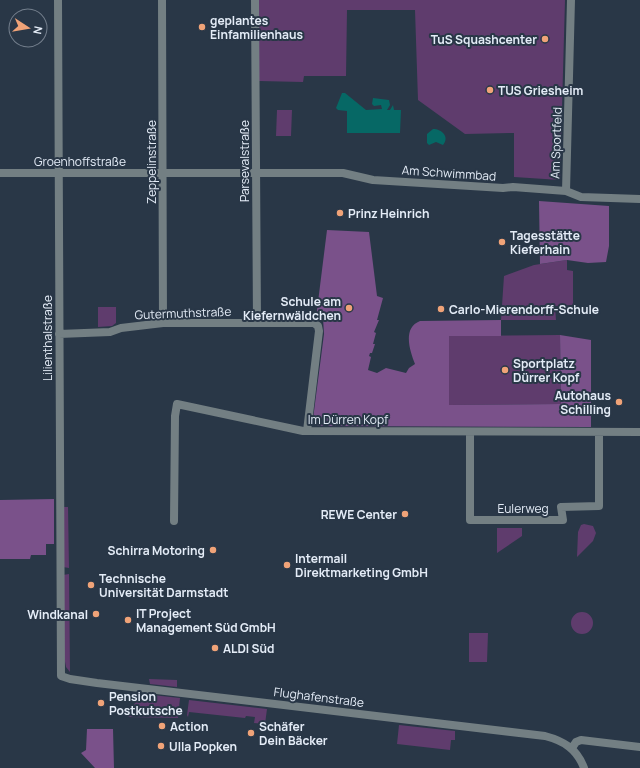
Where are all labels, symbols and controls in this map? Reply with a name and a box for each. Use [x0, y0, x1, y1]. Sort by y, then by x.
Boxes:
north arrow [8, 8, 48, 48]
place label: geplantes Einfamilienhaus [210, 12, 304, 43]
marker: geplantes Einfamilienhaus [197, 22, 207, 32]
text: N [30, 25, 46, 36]
place label: TuS Squashcenter [431, 31, 537, 48]
marker: TuS Squashcenter [540, 34, 550, 44]
place label: TUS Griesheim [498, 82, 584, 99]
marker: TUS Griesheim [485, 85, 495, 95]
street label: Am Sportfeld [546, 107, 566, 179]
street label: Zeppelinstraße [143, 120, 160, 204]
street label: Parsevalstraße [236, 120, 253, 202]
street label: Groenhoffstraße [34, 153, 126, 170]
street label: Am Schwimmbad [401, 161, 497, 185]
place label: Prinz Heinrich [348, 205, 429, 222]
marker: Prinz Heinrich [335, 208, 345, 218]
place label: Tagesstätte Kieferhain [510, 227, 580, 258]
marker: Tagesstätte Kieferhain [497, 237, 507, 247]
place label: Schule am Kiefernwäldchen [243, 293, 341, 324]
street label: Lilienthalstraße [39, 295, 56, 381]
place label: Carlo-Mierendorff-Schule [449, 301, 599, 318]
street label: Gutermuthstraße [134, 303, 232, 323]
marker: Schule am Kiefernwäldchen [344, 303, 354, 313]
marker: Carlo-Mierendorff-Schule [436, 304, 446, 314]
place label: Sportplatz Dürrer Kopf [513, 355, 580, 386]
marker: Sportplatz Dürrer Kopf [500, 365, 510, 375]
place label: Autohaus Schilling [555, 387, 611, 418]
marker: Autohaus Schilling [614, 397, 624, 407]
street label: Im Dürren Kopf [308, 411, 389, 428]
street label: Eulerweg [497, 500, 549, 517]
place label: REWE Center [321, 506, 397, 523]
marker: REWE Center [400, 509, 410, 519]
place label: Schirra Motoring [108, 542, 205, 559]
marker: Schirra Motoring [208, 545, 218, 555]
place label: Intermail Direktmarketing GmbH [295, 550, 428, 581]
marker: Intermail Direktmarketing GmbH [282, 560, 292, 570]
place label: Technische Universität Darmstadt [99, 570, 228, 601]
marker: Technische Universität Darmstadt [86, 580, 96, 590]
place label: IT Project Management Süd GmbH [136, 605, 276, 636]
place label: Windkanal [27, 606, 88, 623]
marker: Windkanal [91, 609, 101, 619]
marker: IT Project Management Süd GmbH [123, 615, 133, 625]
place label: ALDI Süd [223, 640, 274, 657]
marker: ALDI Süd [210, 643, 220, 653]
street label: Flughafenstraße [273, 683, 365, 711]
place label: Pension Postkutsche [109, 688, 183, 719]
marker: Pension Postkutsche [96, 698, 106, 708]
place label: Action [170, 718, 208, 735]
place label: Schäfer Dein Bäcker [259, 718, 328, 749]
marker: Action [157, 721, 167, 731]
marker: Schäfer Dein Bäcker [246, 728, 256, 738]
place label: Ulla Popken [169, 738, 237, 755]
marker: Ulla Popken [156, 741, 166, 751]

